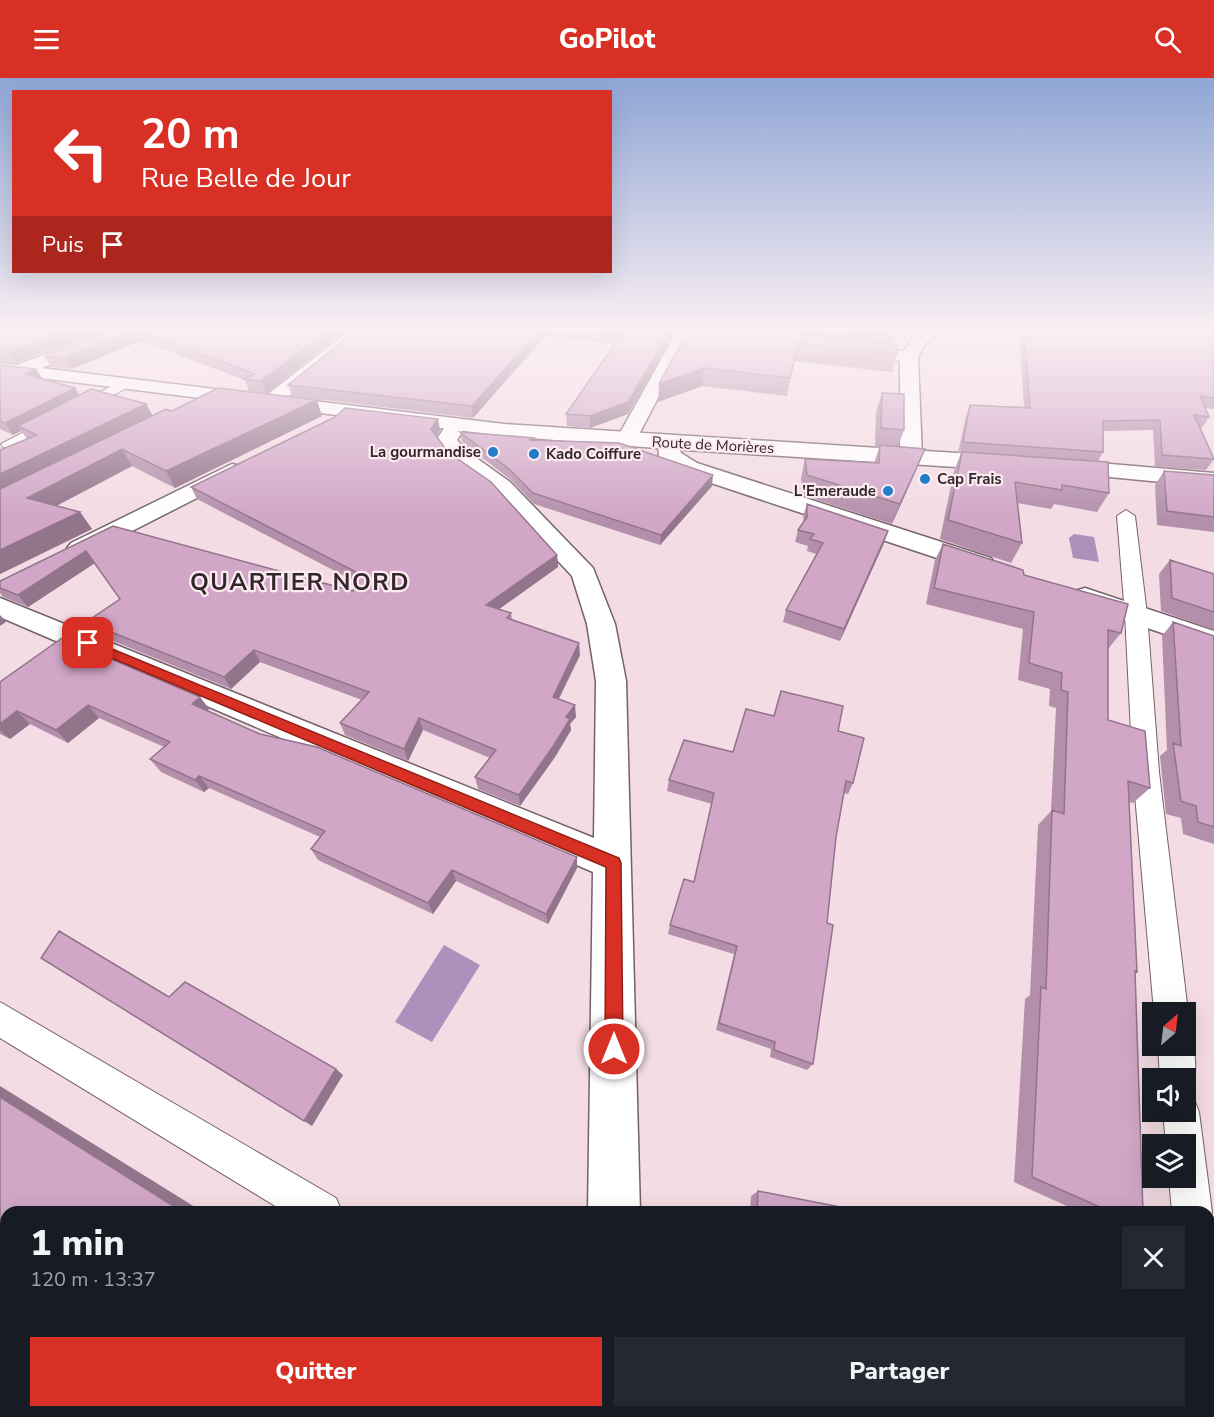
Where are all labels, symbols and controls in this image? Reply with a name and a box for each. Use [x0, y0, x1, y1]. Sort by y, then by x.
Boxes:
text: GoPilot [559, 21, 655, 58]
icon: menu [30, 23, 63, 56]
icon: search [1151, 23, 1184, 56]
text: 20 m [141, 106, 240, 163]
icon: left [42, 114, 120, 192]
text: Rue Belle de Jour [141, 160, 351, 197]
icon: arrive [96, 228, 129, 261]
text: Puis [42, 230, 84, 260]
street label: Route de Morières [651, 432, 775, 458]
place label: La gourmandise [370, 442, 481, 462]
place label: Kado Coiffure [546, 444, 641, 464]
marker: La gourmandise [486, 445, 500, 459]
marker: Kado Coiffure [527, 447, 541, 461]
place label: Cap Frais [937, 469, 1002, 489]
marker: Cap Frais [918, 472, 932, 486]
place label: L'Emeraude [794, 481, 876, 501]
marker: L'Emeraude [881, 484, 895, 498]
district label: QUARTIER NORD [190, 566, 410, 598]
pin [62, 617, 113, 668]
icon: arrive [71, 626, 104, 659]
north arrow [1142, 1002, 1196, 1056]
map controls [1142, 1002, 1196, 1188]
position arrow [582, 1017, 646, 1081]
button: sound [1142, 1068, 1196, 1122]
button: layers [1142, 1134, 1196, 1188]
text: 1 min [30, 1219, 125, 1268]
button: close [1122, 1226, 1185, 1289]
text: 120 m · 13:37 [30, 1266, 156, 1293]
button: Quitter [30, 1337, 602, 1406]
button: Partager [614, 1337, 1185, 1406]

